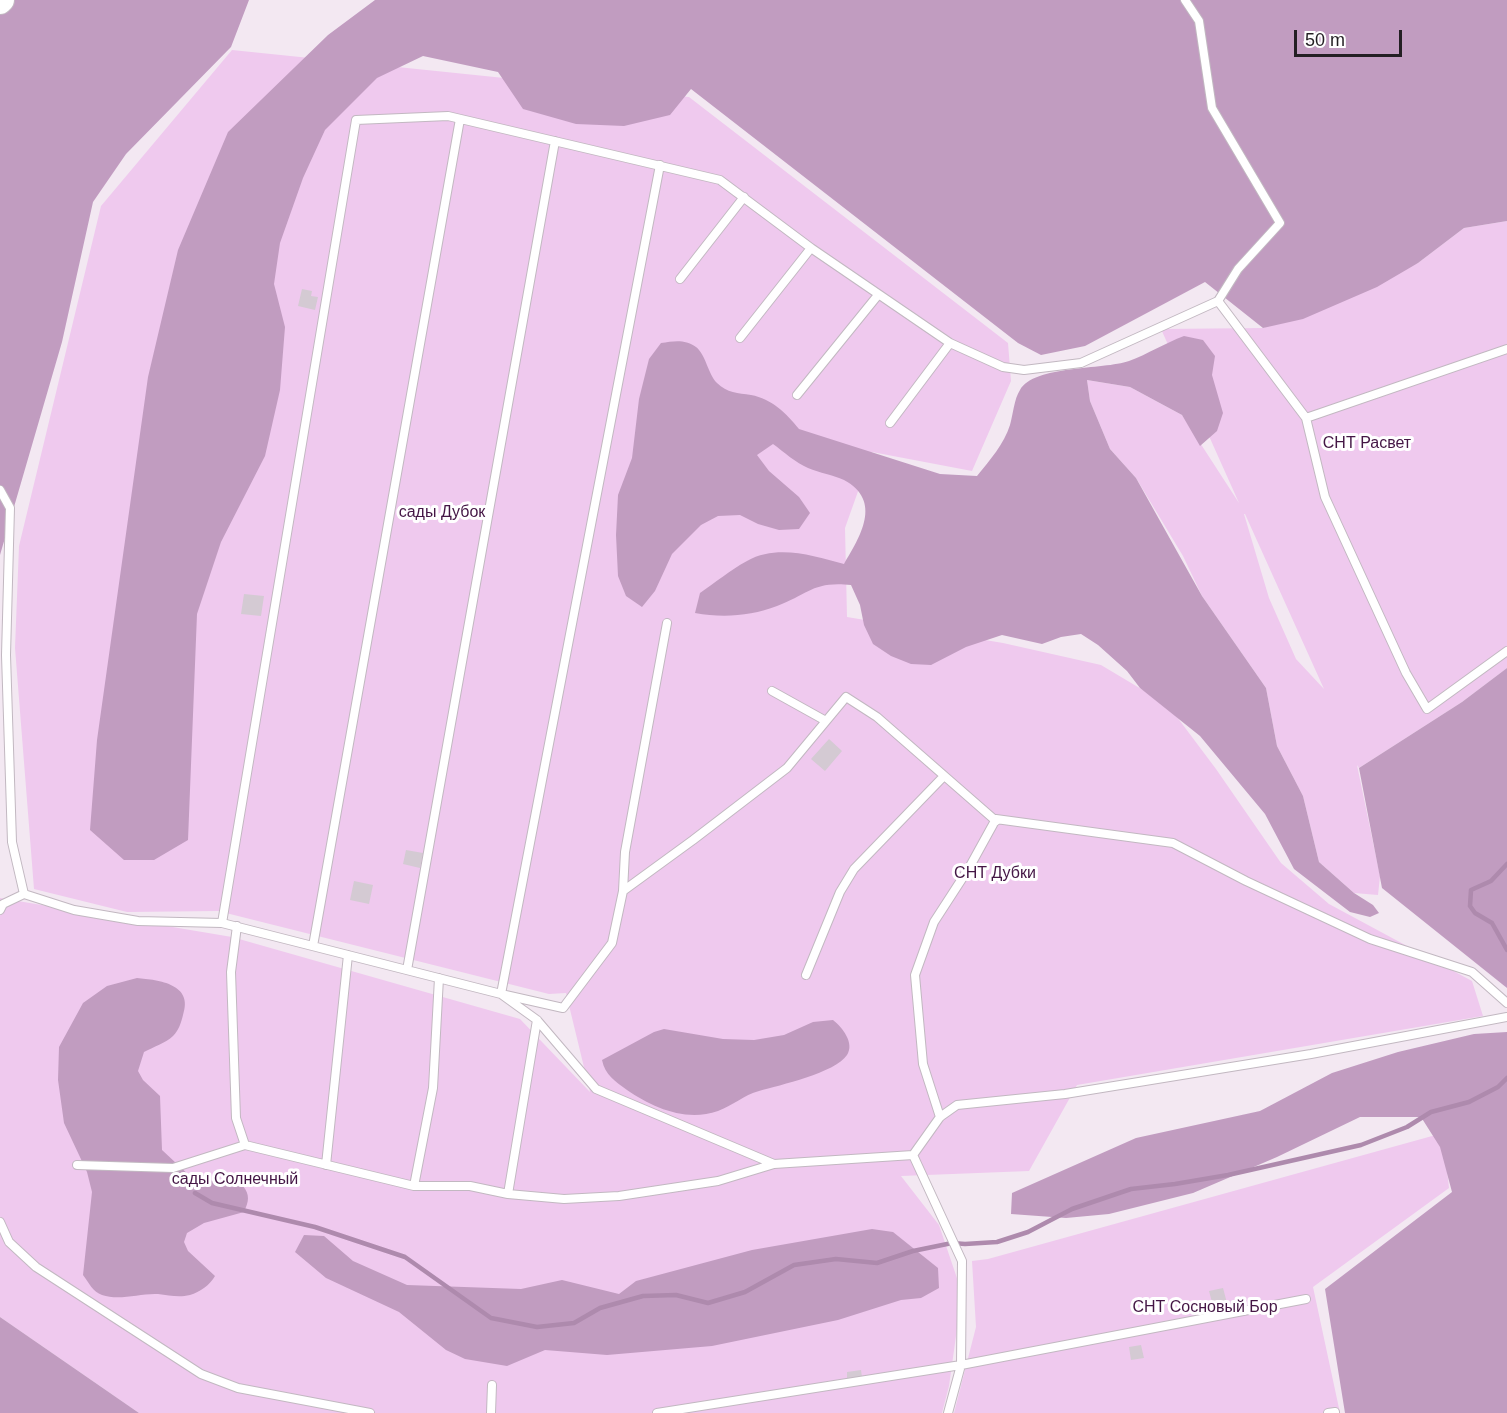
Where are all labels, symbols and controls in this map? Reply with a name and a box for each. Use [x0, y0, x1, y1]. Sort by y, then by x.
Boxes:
scale bar [1297, 18, 1405, 56]
text: 50 m [1305, 30, 1345, 50]
park label: СНТ Расвет [1323, 434, 1411, 454]
park label: сады Дубок [399, 503, 485, 523]
park label: СНТ Дубки [954, 864, 1036, 884]
park label: сады Солнечный [172, 1170, 298, 1190]
park label: СНТ Сосновый Бор [1132, 1298, 1278, 1318]

